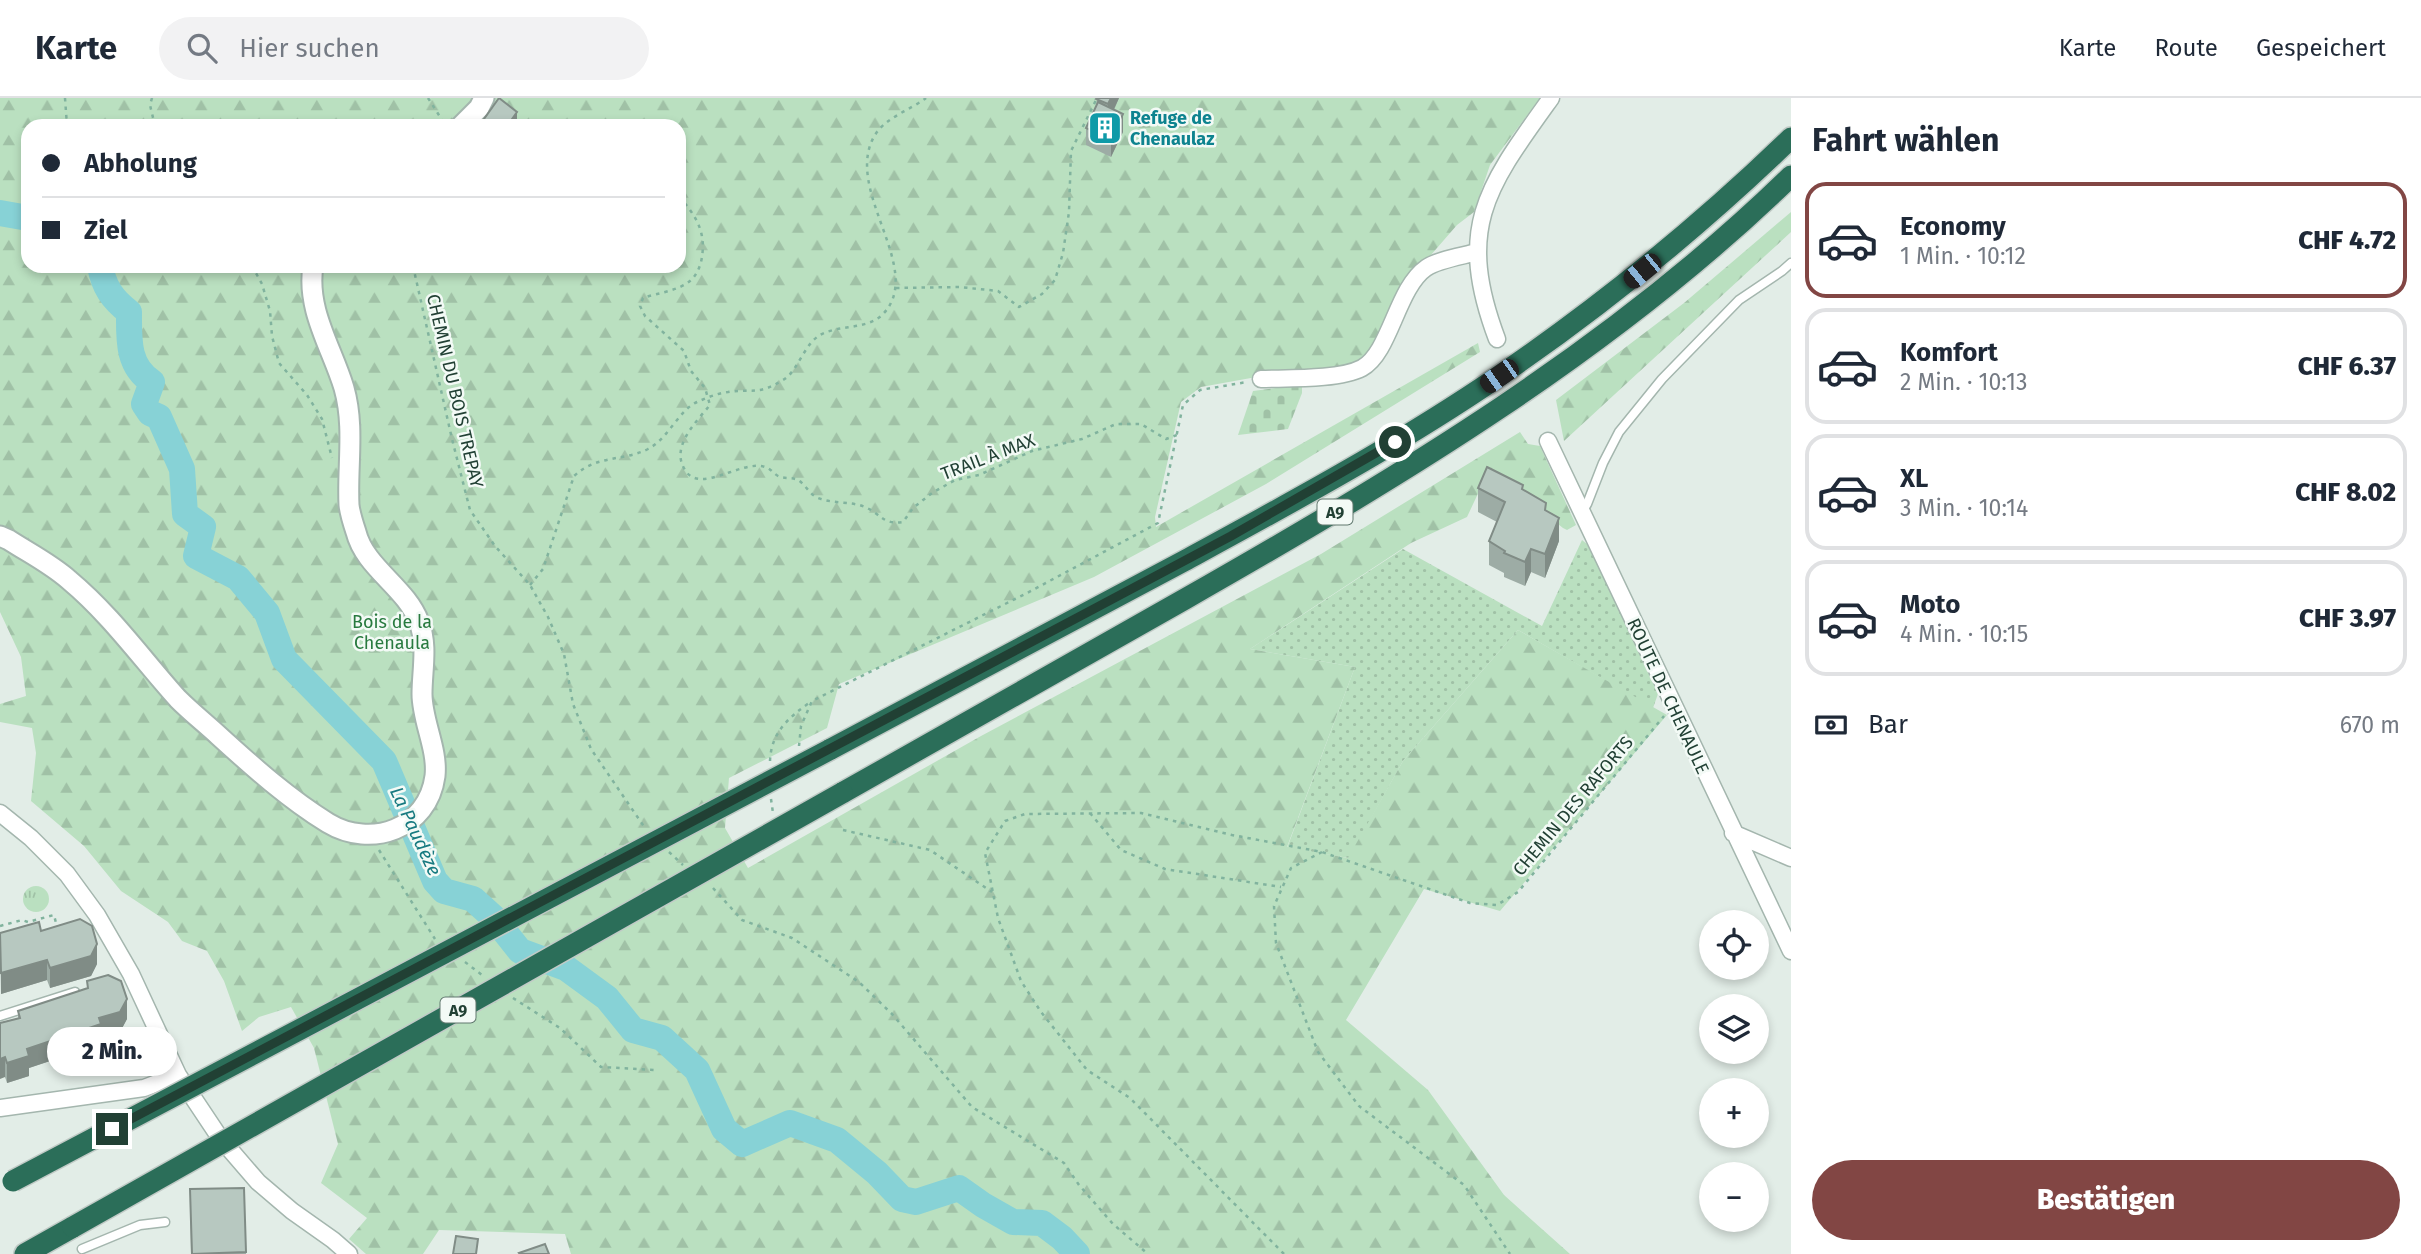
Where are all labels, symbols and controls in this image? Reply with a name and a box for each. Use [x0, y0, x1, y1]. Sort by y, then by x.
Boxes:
search box [159, 17, 649, 80]
text: Karte [35, 28, 117, 68]
icon: search [183, 29, 221, 67]
text: Hier suchen [239, 33, 380, 64]
text: Karte [2059, 34, 2116, 62]
text: Route [2154, 34, 2218, 62]
text: Gespeichert [2256, 34, 2386, 62]
place label: Refuge de Chenaulaz [1130, 107, 1214, 150]
building icon: Refuge de Chenaulaz [1086, 109, 1124, 147]
text: Fahrt wählen [1812, 121, 1999, 159]
text: Abholung [84, 148, 197, 179]
icon: car [1816, 209, 1879, 272]
text: Economy [1900, 211, 2006, 242]
text: Ziel [84, 215, 128, 246]
text: CHF 4.72 [2298, 225, 2396, 256]
text: 1 Min. · 10:12 [1900, 242, 2026, 270]
car [1620, 250, 1665, 292]
street label: CHEMIN DU BOIS TREPAY [422, 292, 488, 490]
icon: car [1816, 335, 1879, 398]
text: Komfort [1900, 337, 1998, 368]
text: CHF 6.37 [2298, 351, 2396, 382]
car [1476, 355, 1523, 397]
text: 2 Min. · 10:13 [1900, 368, 2027, 396]
route start [1379, 426, 1411, 458]
street label: TRAIL À MAX [938, 428, 1038, 485]
icon: car [1816, 461, 1879, 524]
text: XL [1900, 463, 1928, 494]
text: CHF 8.02 [2295, 477, 2396, 508]
text: 3 Min. · 10:14 [1900, 494, 2028, 522]
road number: A9 [1318, 500, 1352, 524]
icon: car [1816, 587, 1879, 650]
text: Moto [1900, 589, 1960, 620]
text: CHF 3.97 [2299, 603, 2396, 634]
park label: Bois de la Chenaula [352, 611, 432, 654]
street label: ROUTE DE CHENAULE [1622, 614, 1714, 778]
text: 4 Min. · 10:15 [1900, 620, 2028, 648]
icon: cash [1812, 706, 1850, 744]
text: Bar [1868, 709, 1908, 740]
text: 670 m [2340, 711, 2400, 739]
street label: CHEMIN DES RAFORTS [1508, 732, 1638, 880]
water label: La Paudèze [385, 783, 446, 879]
map controls [1699, 910, 1769, 1232]
button: locate [1699, 910, 1769, 980]
button: layers [1699, 994, 1769, 1064]
road number: A9 [440, 998, 476, 1022]
callout: 2 Min. [47, 1028, 177, 1076]
text: 2 Min. [82, 1037, 142, 1065]
button: + [1699, 1078, 1769, 1148]
route end [96, 1113, 128, 1145]
button: Bestätigen [1812, 1160, 2400, 1240]
button: − [1699, 1162, 1769, 1232]

